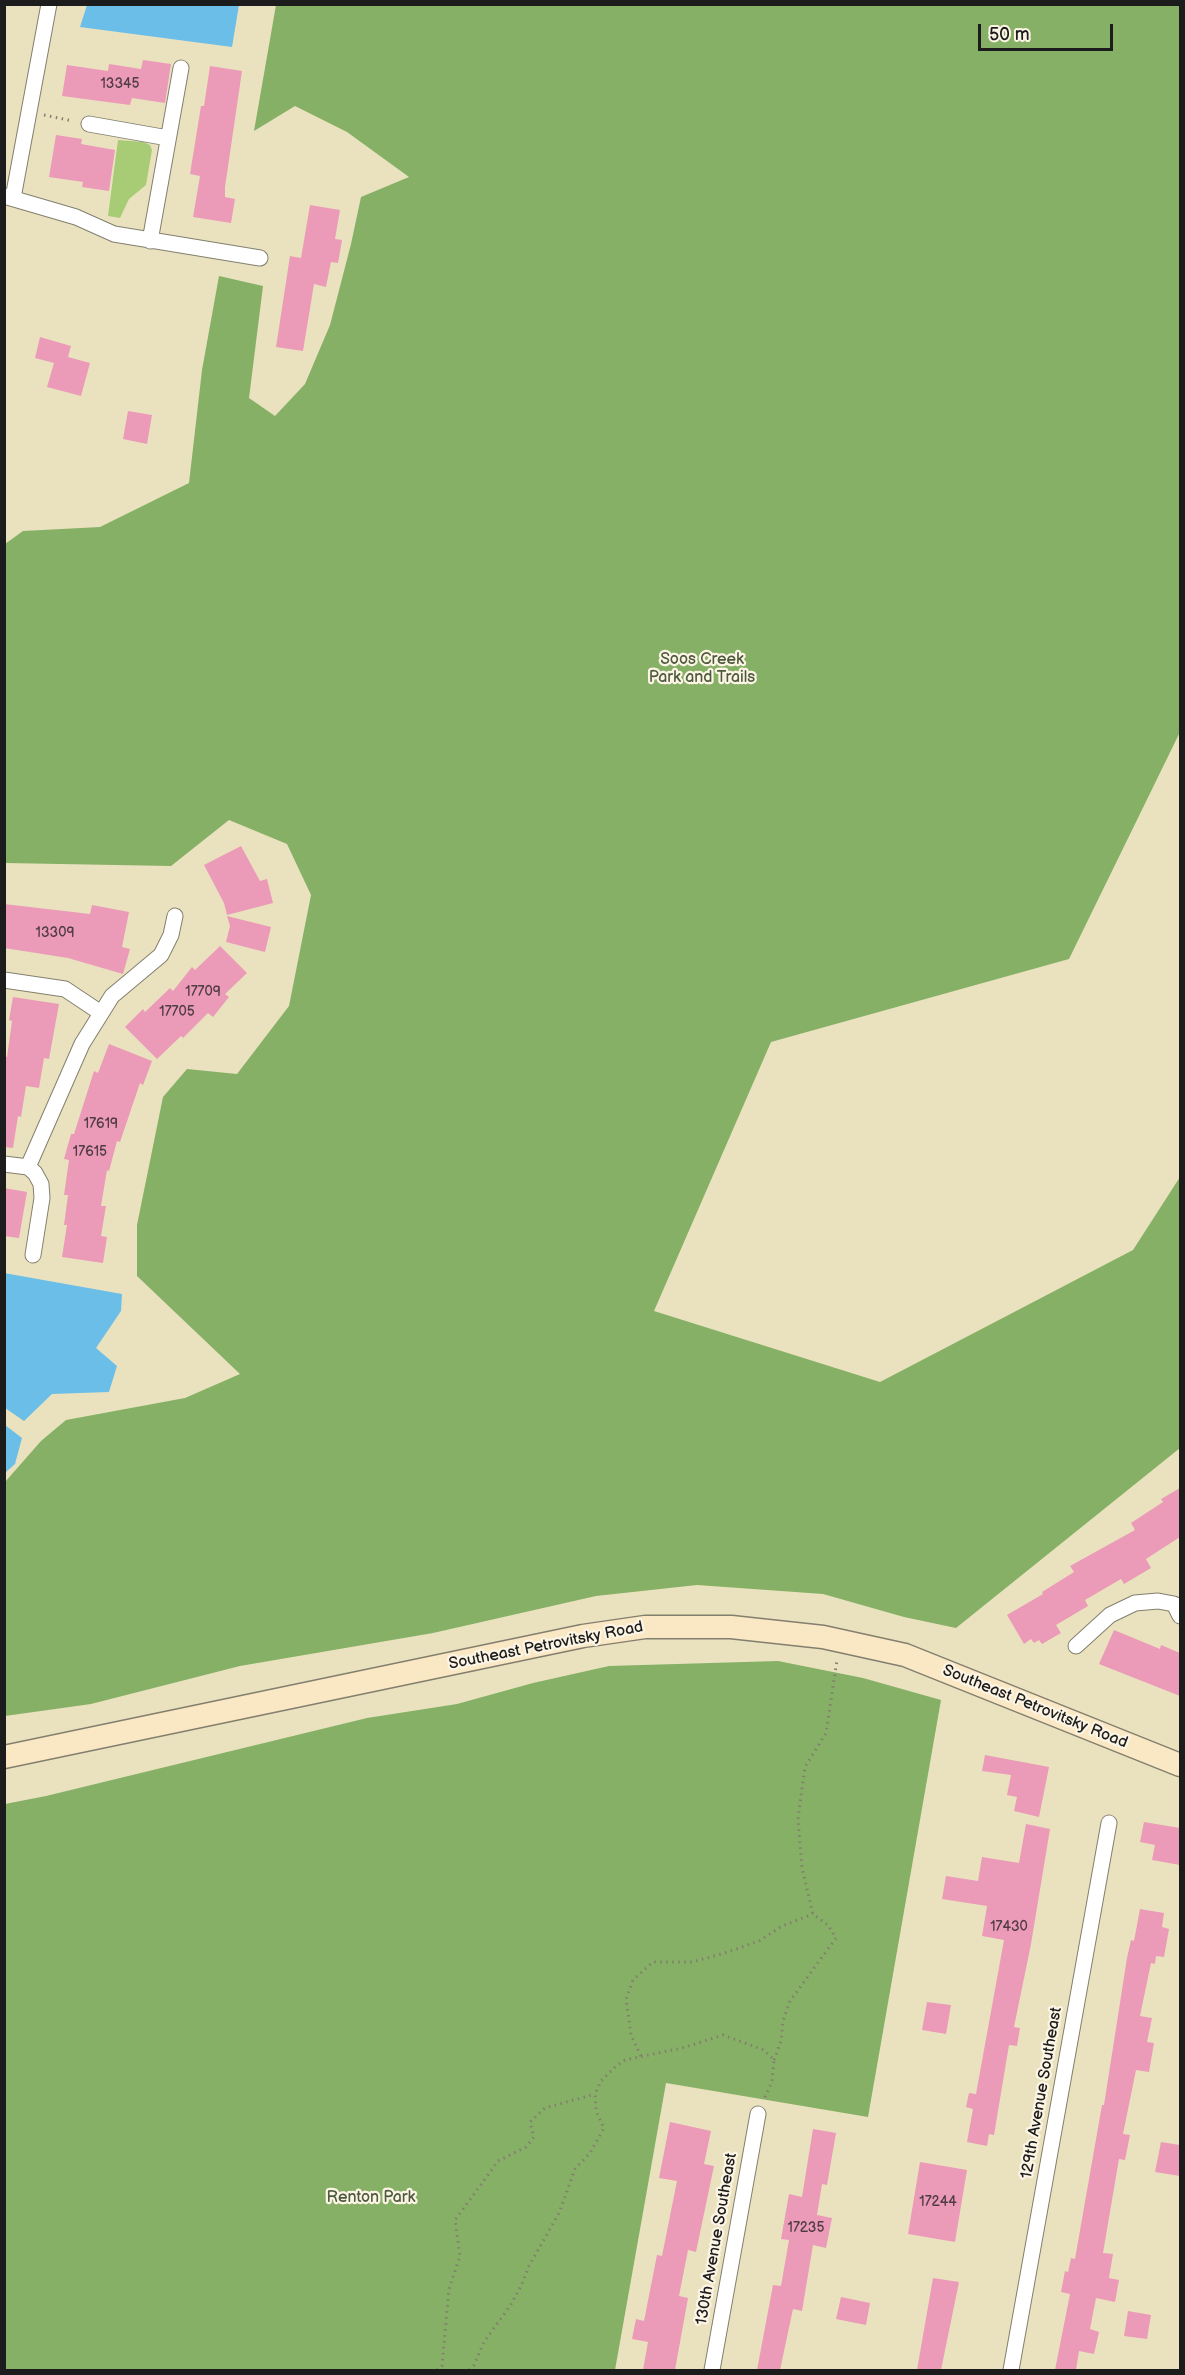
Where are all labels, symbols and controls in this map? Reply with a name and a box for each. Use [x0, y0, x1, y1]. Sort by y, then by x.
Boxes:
scale bar [981, 12, 1116, 50]
text: 50 m [989, 24, 1030, 45]
house number: 13345 [100, 76, 140, 92]
park label: Soos Creek Park and Trails [649, 650, 755, 688]
house number: 13309 [36, 925, 74, 941]
house number: 17709 [185, 984, 221, 1000]
house number: 17705 [159, 1004, 195, 1020]
house number: 17619 [84, 1116, 118, 1132]
house number: 17615 [73, 1144, 107, 1160]
street label: Southeast Petrovitsky Road [447, 1618, 645, 1674]
street label: Southeast Petrovitsky Road [940, 1661, 1130, 1753]
house number: 17430 [990, 1919, 1028, 1935]
street label: 129th Avenue Southeast [1017, 2006, 1067, 2180]
street label: 130th Avenue Southeast [692, 2152, 742, 2326]
park label: Renton Park [327, 2188, 415, 2208]
house number: 17244 [919, 2194, 957, 2210]
house number: 17235 [788, 2220, 824, 2236]

